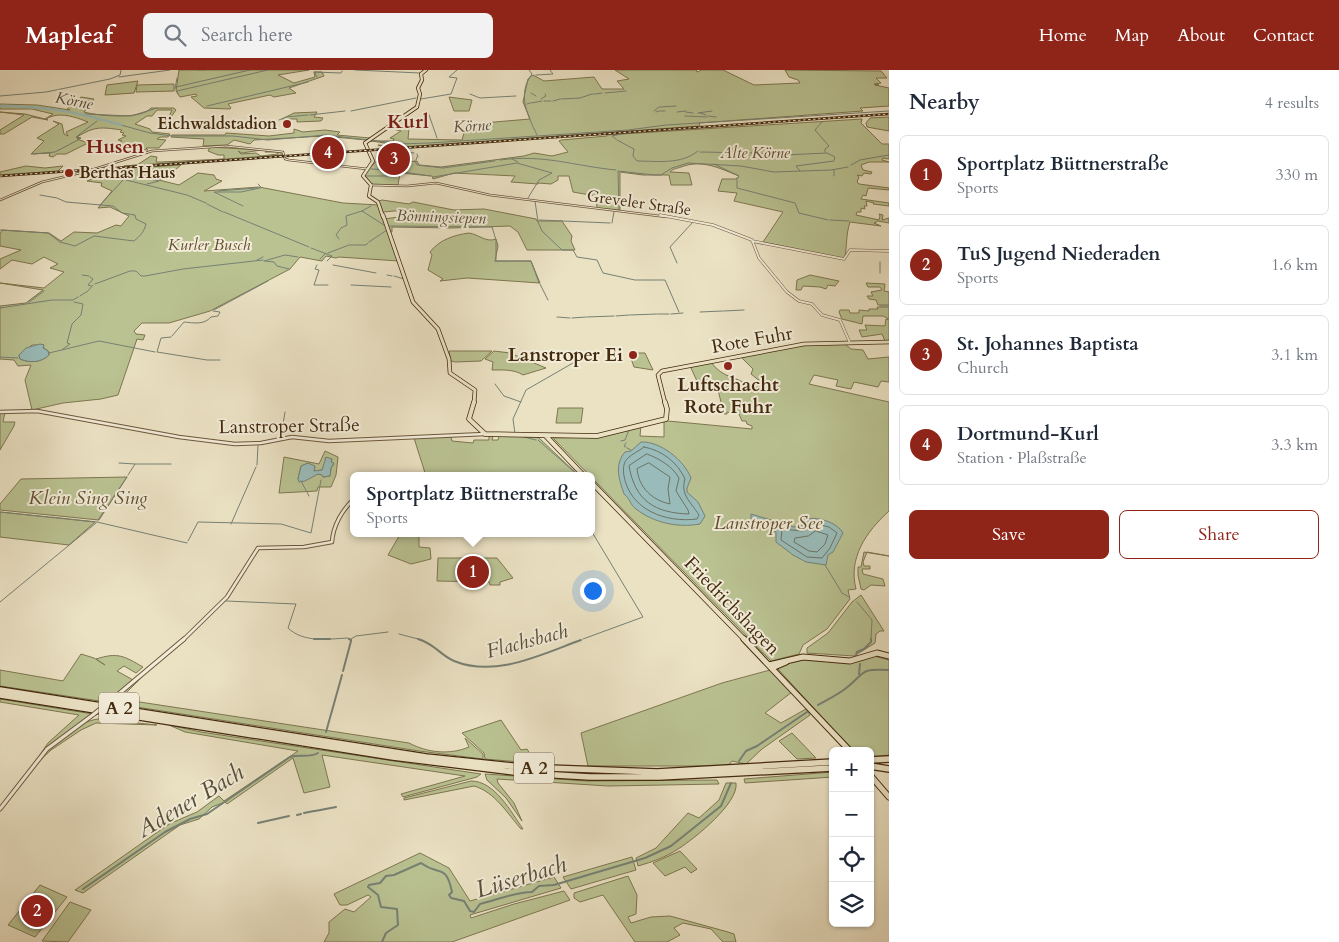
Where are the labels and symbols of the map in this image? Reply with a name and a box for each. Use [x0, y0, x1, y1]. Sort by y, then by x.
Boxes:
water label: Körne [53, 87, 96, 116]
district label: Kurl [387, 108, 429, 135]
place label: Eichwaldstadion [157, 113, 278, 135]
water label: Körne [452, 114, 493, 138]
marker: Eichwaldstadion [281, 118, 293, 130]
district label: Husen [86, 133, 144, 160]
pin: 4 [312, 134, 344, 172]
pin: 3 [378, 140, 410, 178]
park label: Alte Körne [719, 142, 791, 164]
place label: Berthas Haus [79, 162, 175, 184]
marker: Berthas Haus [63, 167, 75, 179]
street label: Greveler Straße [585, 185, 693, 221]
water label: Bönningsiepen [396, 204, 487, 230]
park label: Kurler Busch [168, 234, 251, 256]
street label: Rote Fuhr [709, 320, 795, 360]
place label: Lanstroper Ei [508, 342, 623, 368]
marker: Lanstroper Ei [627, 349, 639, 361]
marker: Luftschacht Rote Fuhr [722, 360, 734, 372]
place label: Luftschacht Rote Fuhr [677, 372, 779, 420]
street label: Lanstroper Straße [218, 412, 360, 440]
park label: Klein Sing Sing [29, 485, 148, 511]
park label: Lanstroper See [714, 510, 823, 536]
street label: Friedrichshagen [678, 551, 786, 661]
pin: 1 [457, 553, 489, 591]
your location [580, 578, 606, 604]
water label: Flachsbach [483, 617, 571, 665]
road number: A 2 [99, 692, 139, 724]
road number: A 2 [514, 752, 554, 784]
water label: Adener Bach [129, 756, 250, 847]
water label: Lüserbach [472, 847, 571, 906]
pin: 2 [21, 892, 53, 930]

